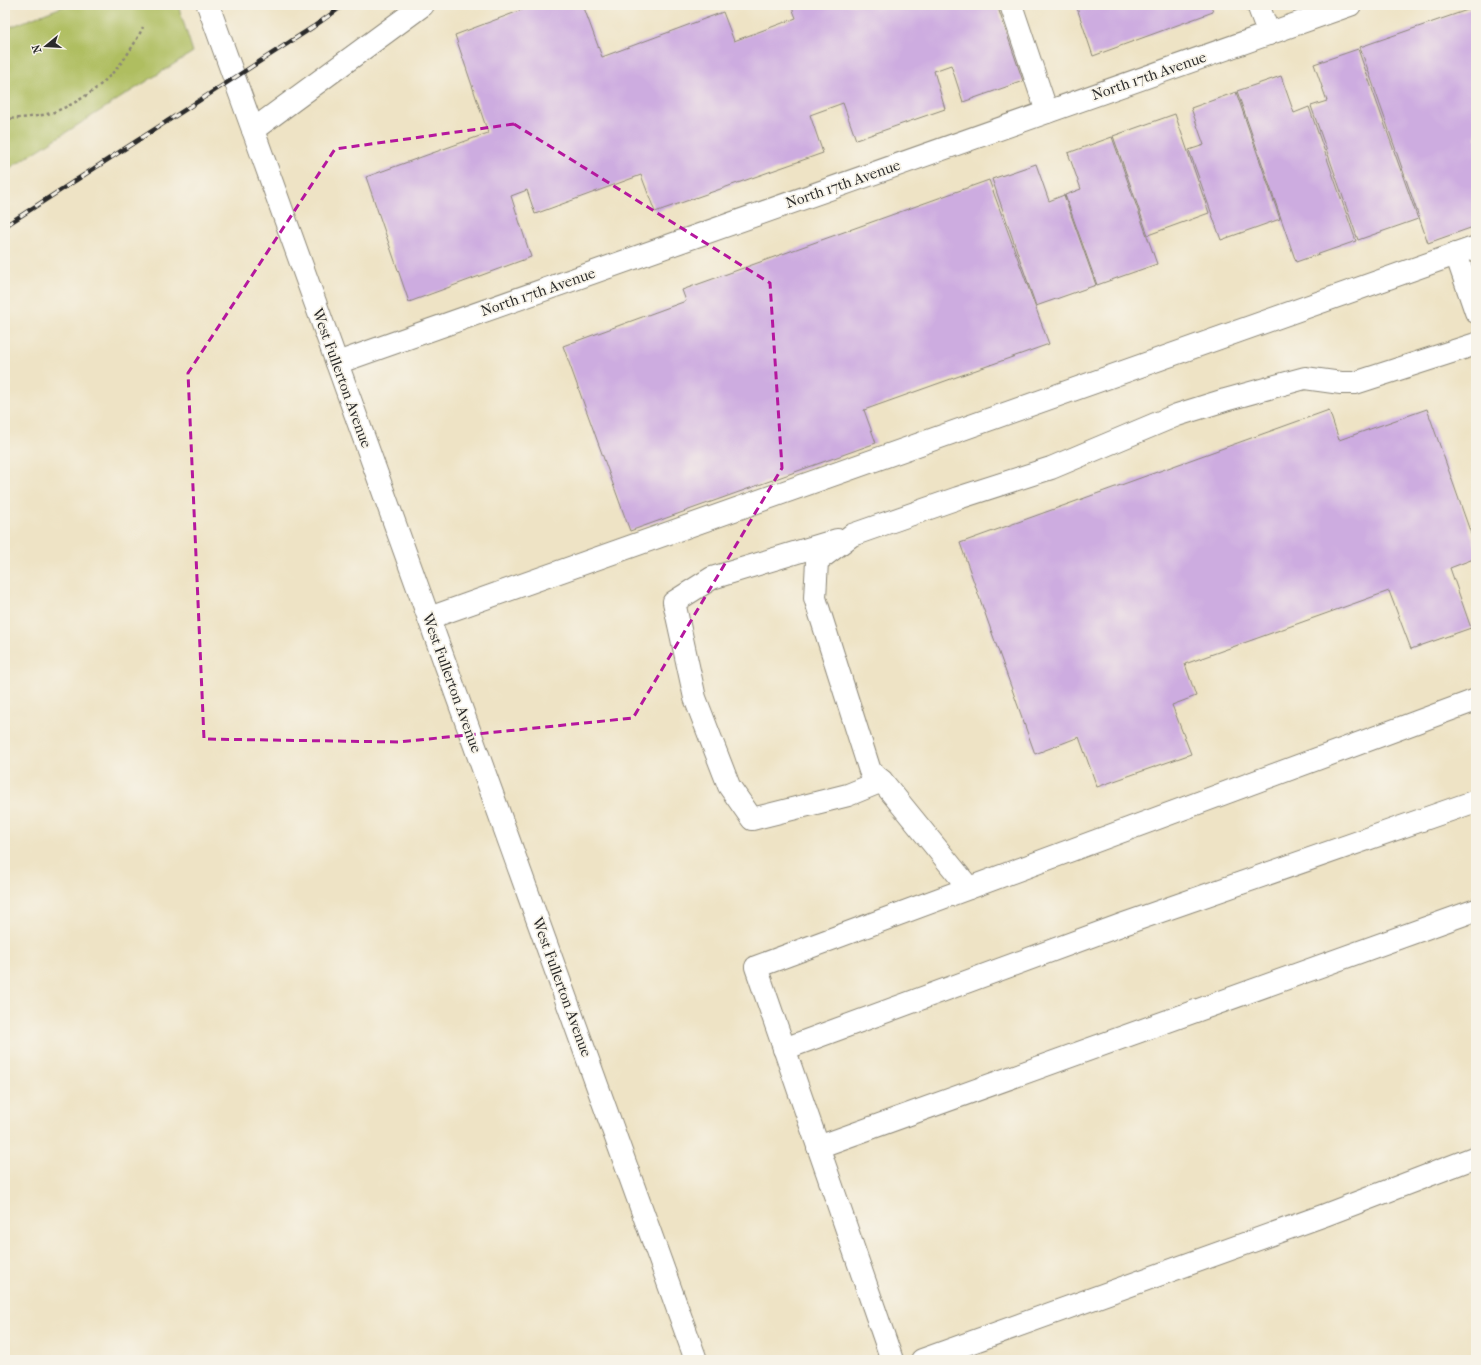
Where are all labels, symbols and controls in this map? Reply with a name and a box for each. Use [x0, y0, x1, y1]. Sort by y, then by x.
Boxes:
north arrow [26, 26, 66, 66]
text: N [29, 42, 44, 55]
street label: North 17th Avenue [1089, 48, 1209, 104]
street label: North 17th Avenue [783, 156, 903, 212]
street label: North 17th Avenue [478, 264, 598, 320]
street label: West Fullerton Avenue [308, 305, 376, 451]
street label: West Fullerton Avenue [418, 610, 486, 756]
street label: West Fullerton Avenue [528, 914, 596, 1060]

